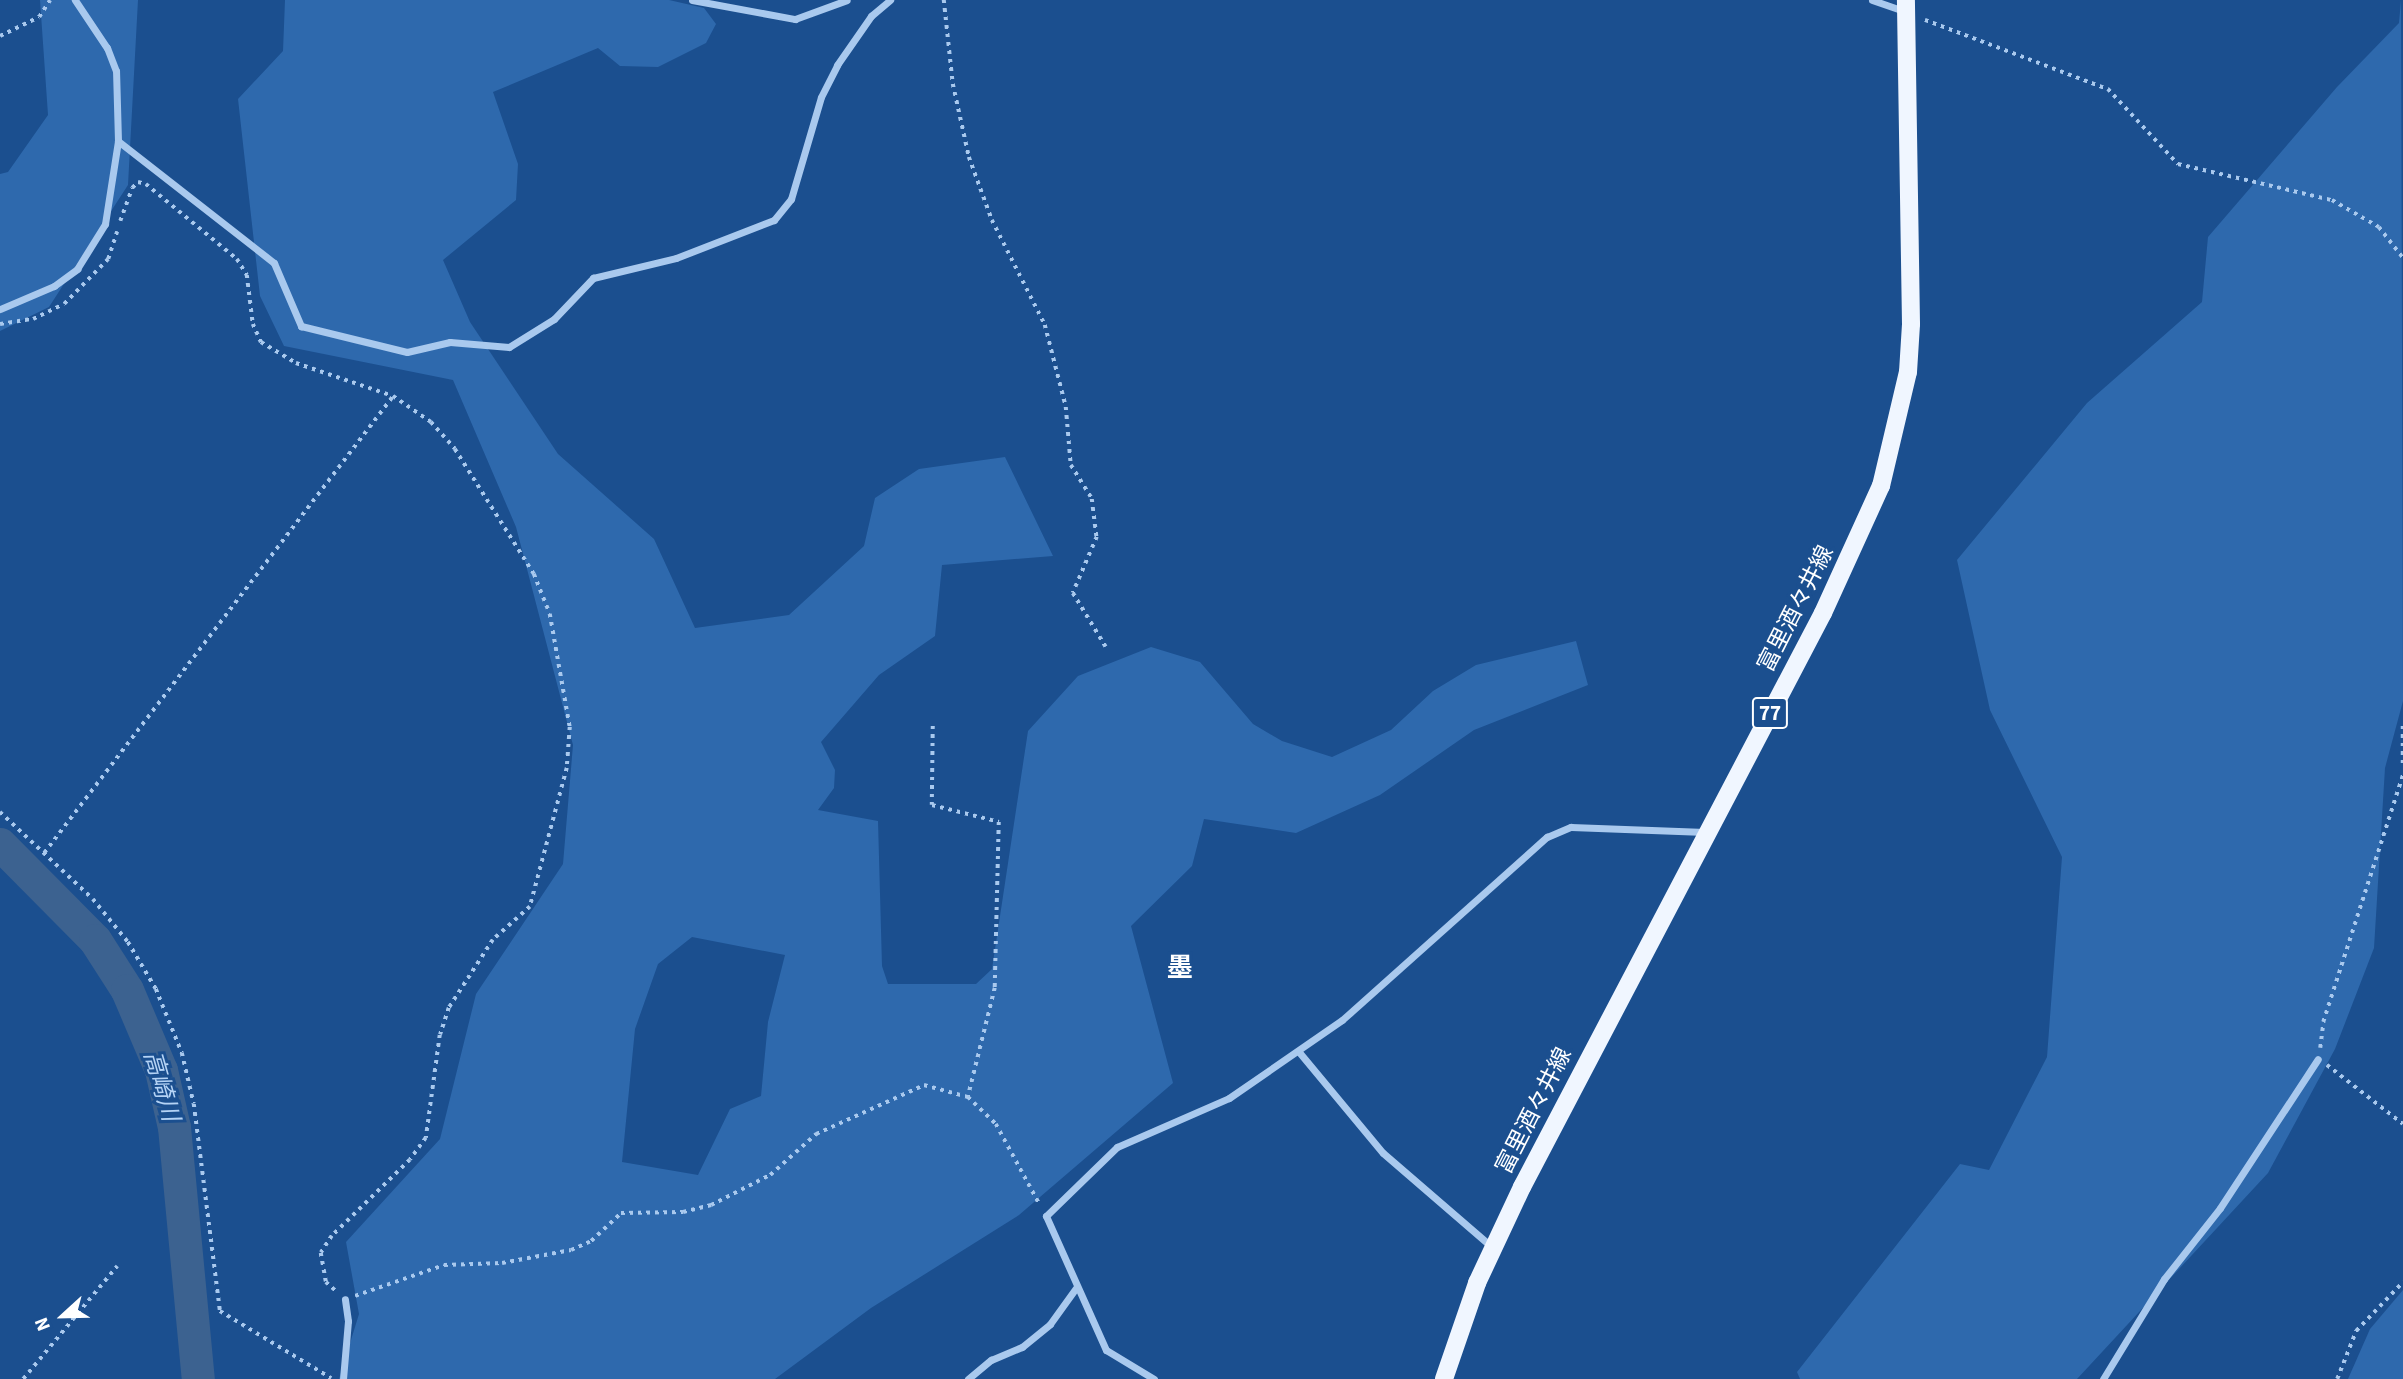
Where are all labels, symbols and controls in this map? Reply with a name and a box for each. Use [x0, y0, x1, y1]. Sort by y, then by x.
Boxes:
street label: 富里酒々井線 [1752, 541, 1840, 677]
road number: 77 [1751, 696, 1789, 730]
district label: 墨 [1167, 952, 1193, 984]
street label: 富里酒々井線 [1490, 1043, 1578, 1179]
water label: 高崎川 [137, 1047, 185, 1125]
north arrow [28, 1281, 98, 1351]
text: N [28, 1313, 58, 1335]

